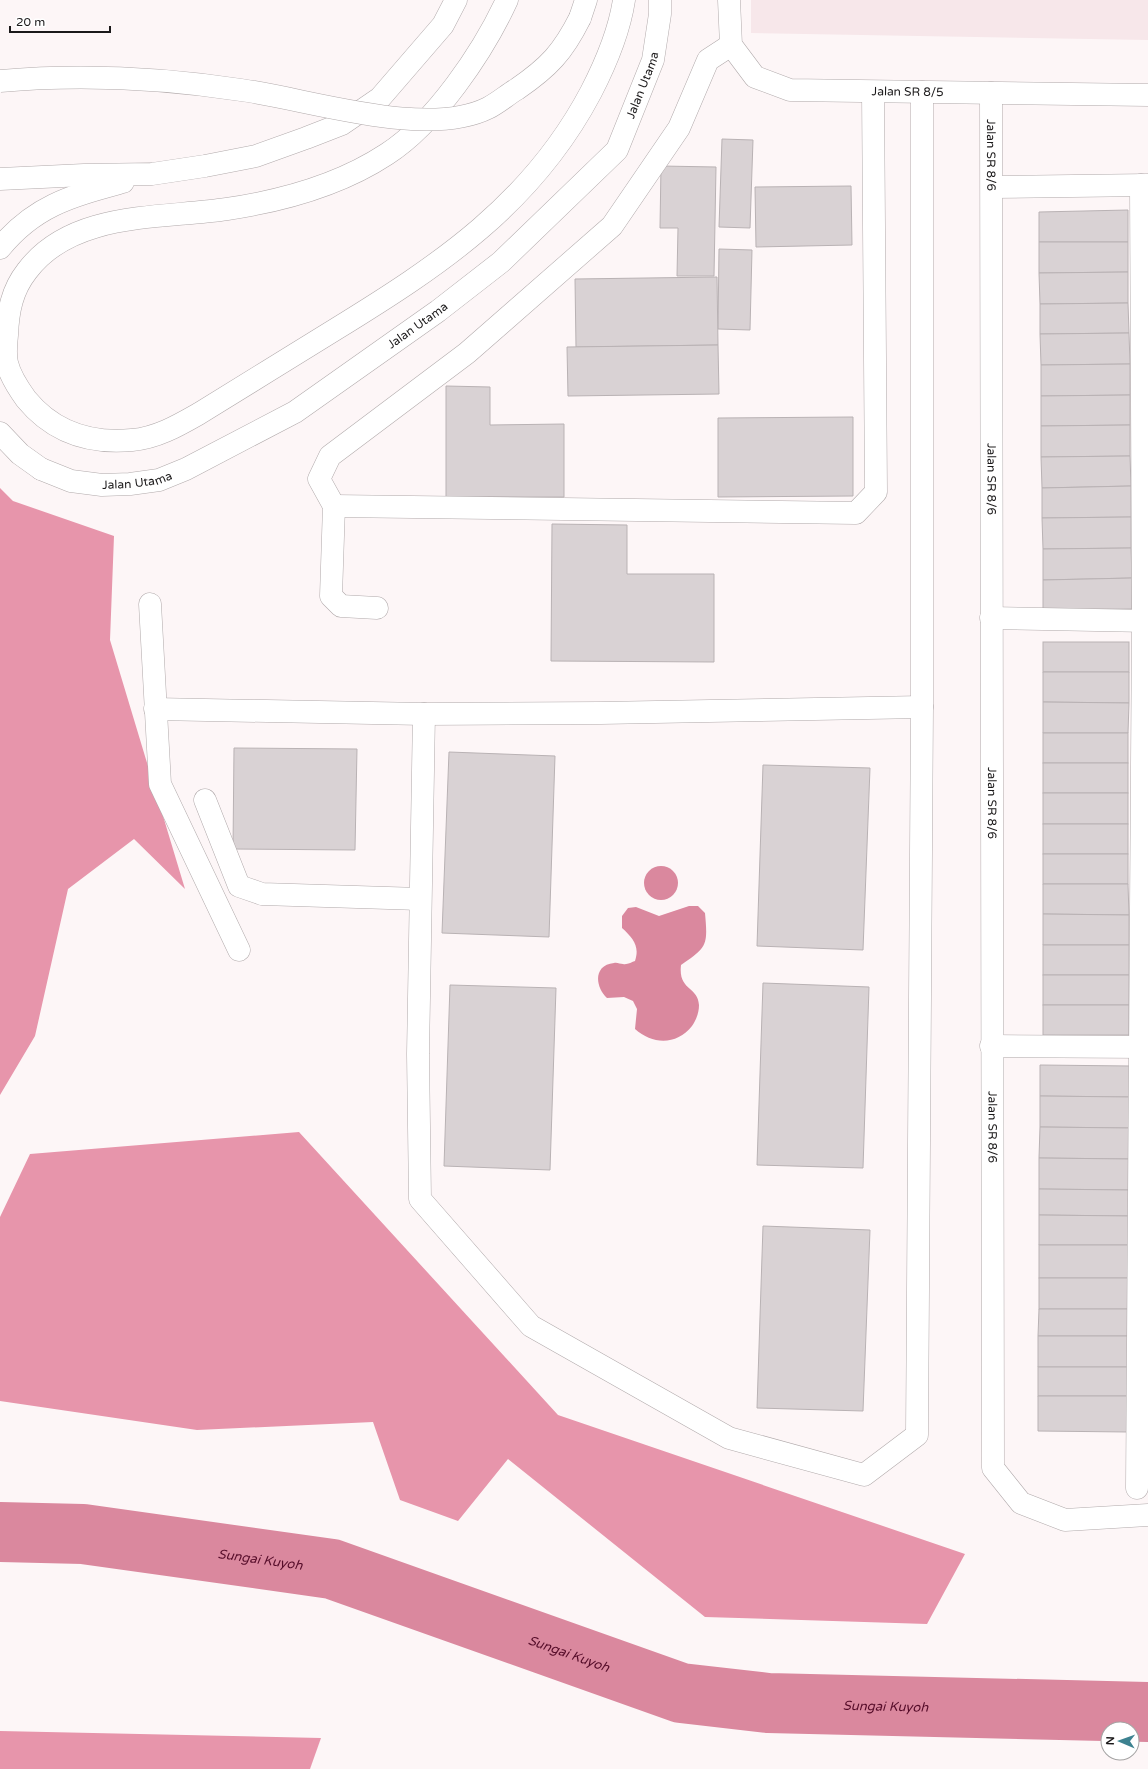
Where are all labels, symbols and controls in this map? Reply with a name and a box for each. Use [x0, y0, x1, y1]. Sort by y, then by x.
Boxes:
scale bar [10, 8, 110, 34]
text: 20 m [16, 15, 45, 29]
street label: Jalan Utama [623, 51, 661, 121]
street label: Jalan SR 8/5 [871, 84, 944, 99]
street label: Jalan SR 8/6 [984, 119, 998, 191]
street label: Jalan Utama [385, 299, 450, 352]
street label: Jalan SR 8/6 [985, 443, 999, 515]
street label: Jalan Utama [102, 468, 174, 492]
street label: Jalan SR 8/6 [985, 767, 999, 839]
street label: Jalan SR 8/6 [985, 1091, 1000, 1163]
water label: Sungai Kuyoh [217, 1546, 304, 1574]
water label: Sungai Kuyoh [526, 1632, 613, 1676]
water label: Sungai Kuyoh [843, 1698, 929, 1716]
north arrow [1100, 1721, 1140, 1761]
text: N [1104, 1736, 1117, 1745]

